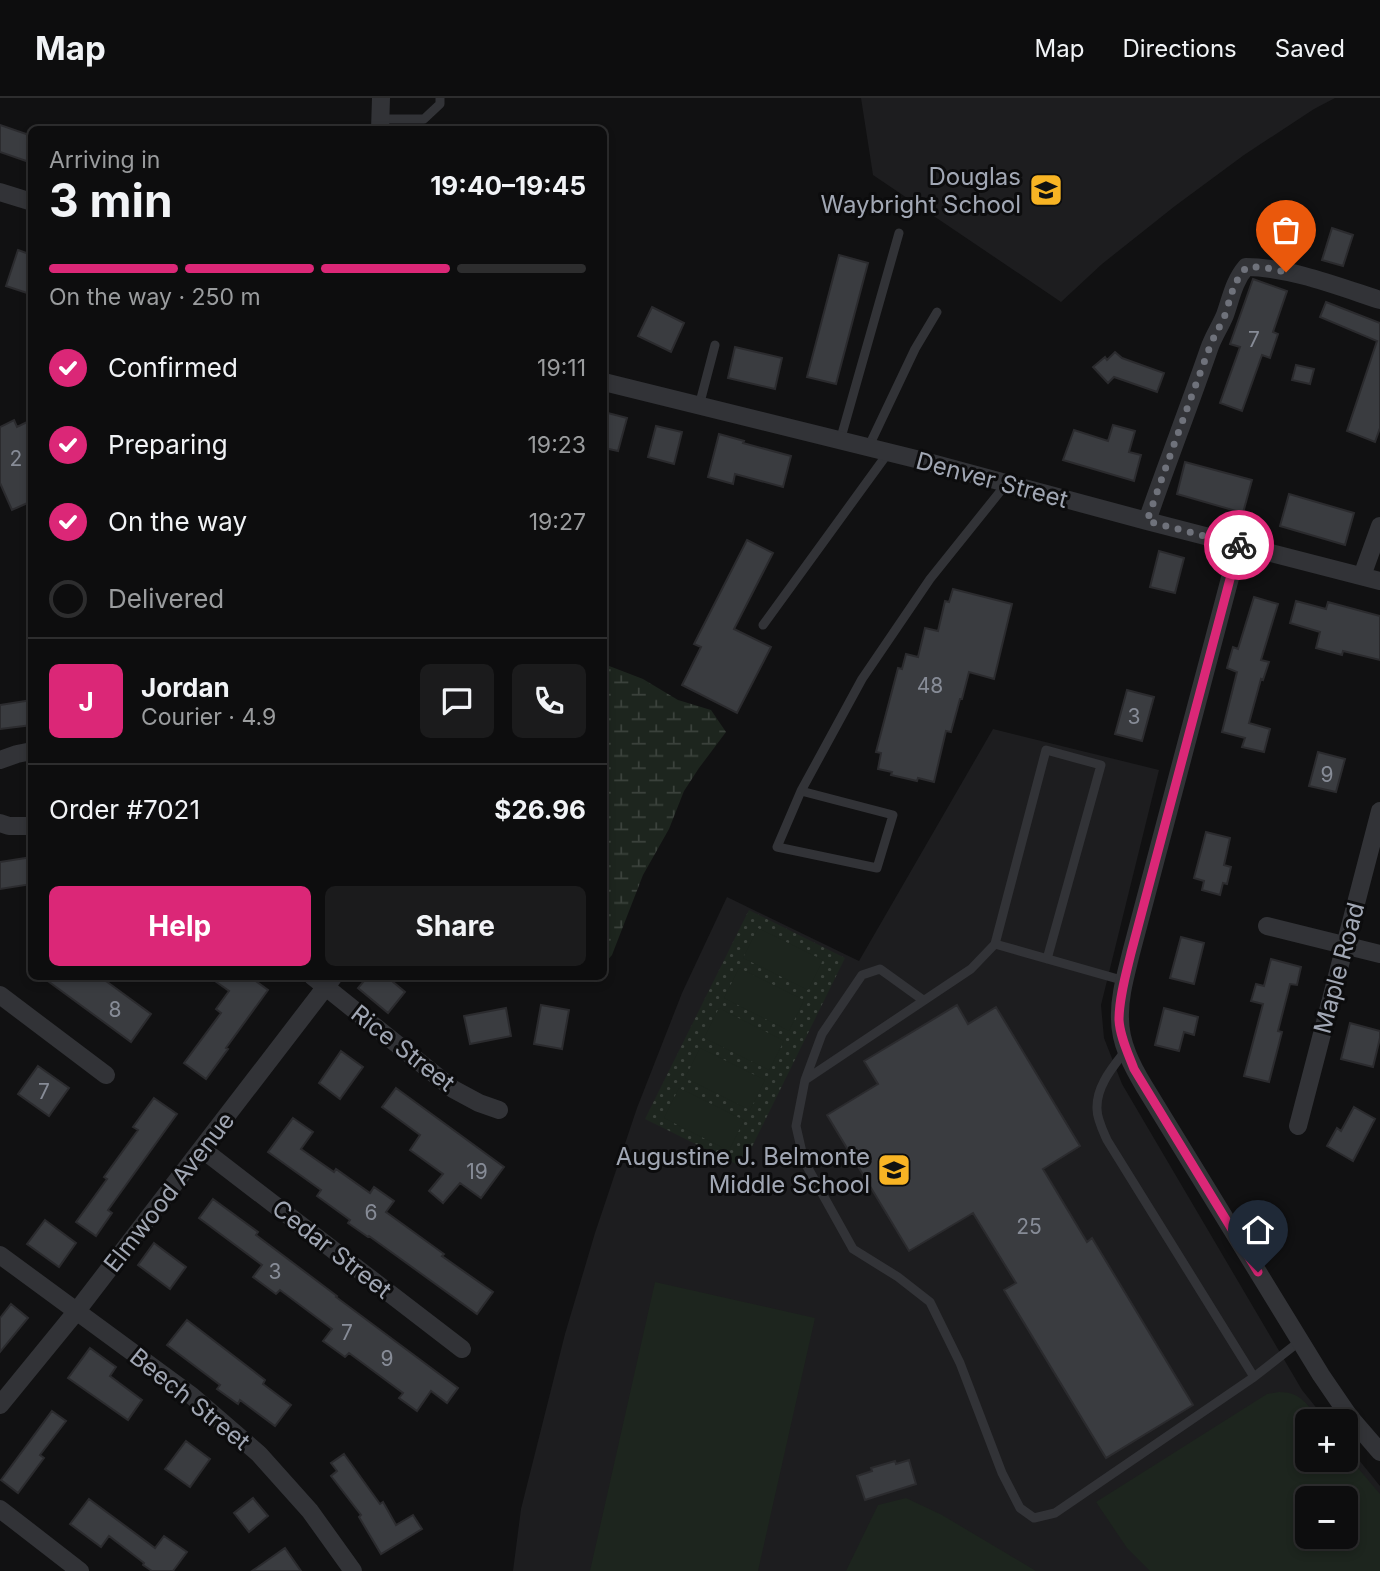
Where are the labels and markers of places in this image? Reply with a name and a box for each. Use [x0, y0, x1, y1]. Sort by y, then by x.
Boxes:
place label: Douglas Waybright School [821, 162, 1021, 219]
school or university icon: Douglas Waybright School [1027, 171, 1065, 209]
pin [1256, 200, 1316, 272]
place label: Augustine J. Belmonte Middle School [616, 1142, 870, 1199]
school or university icon: Augustine J. Belmonte Middle School [875, 1151, 913, 1189]
pin [1228, 1200, 1288, 1272]

